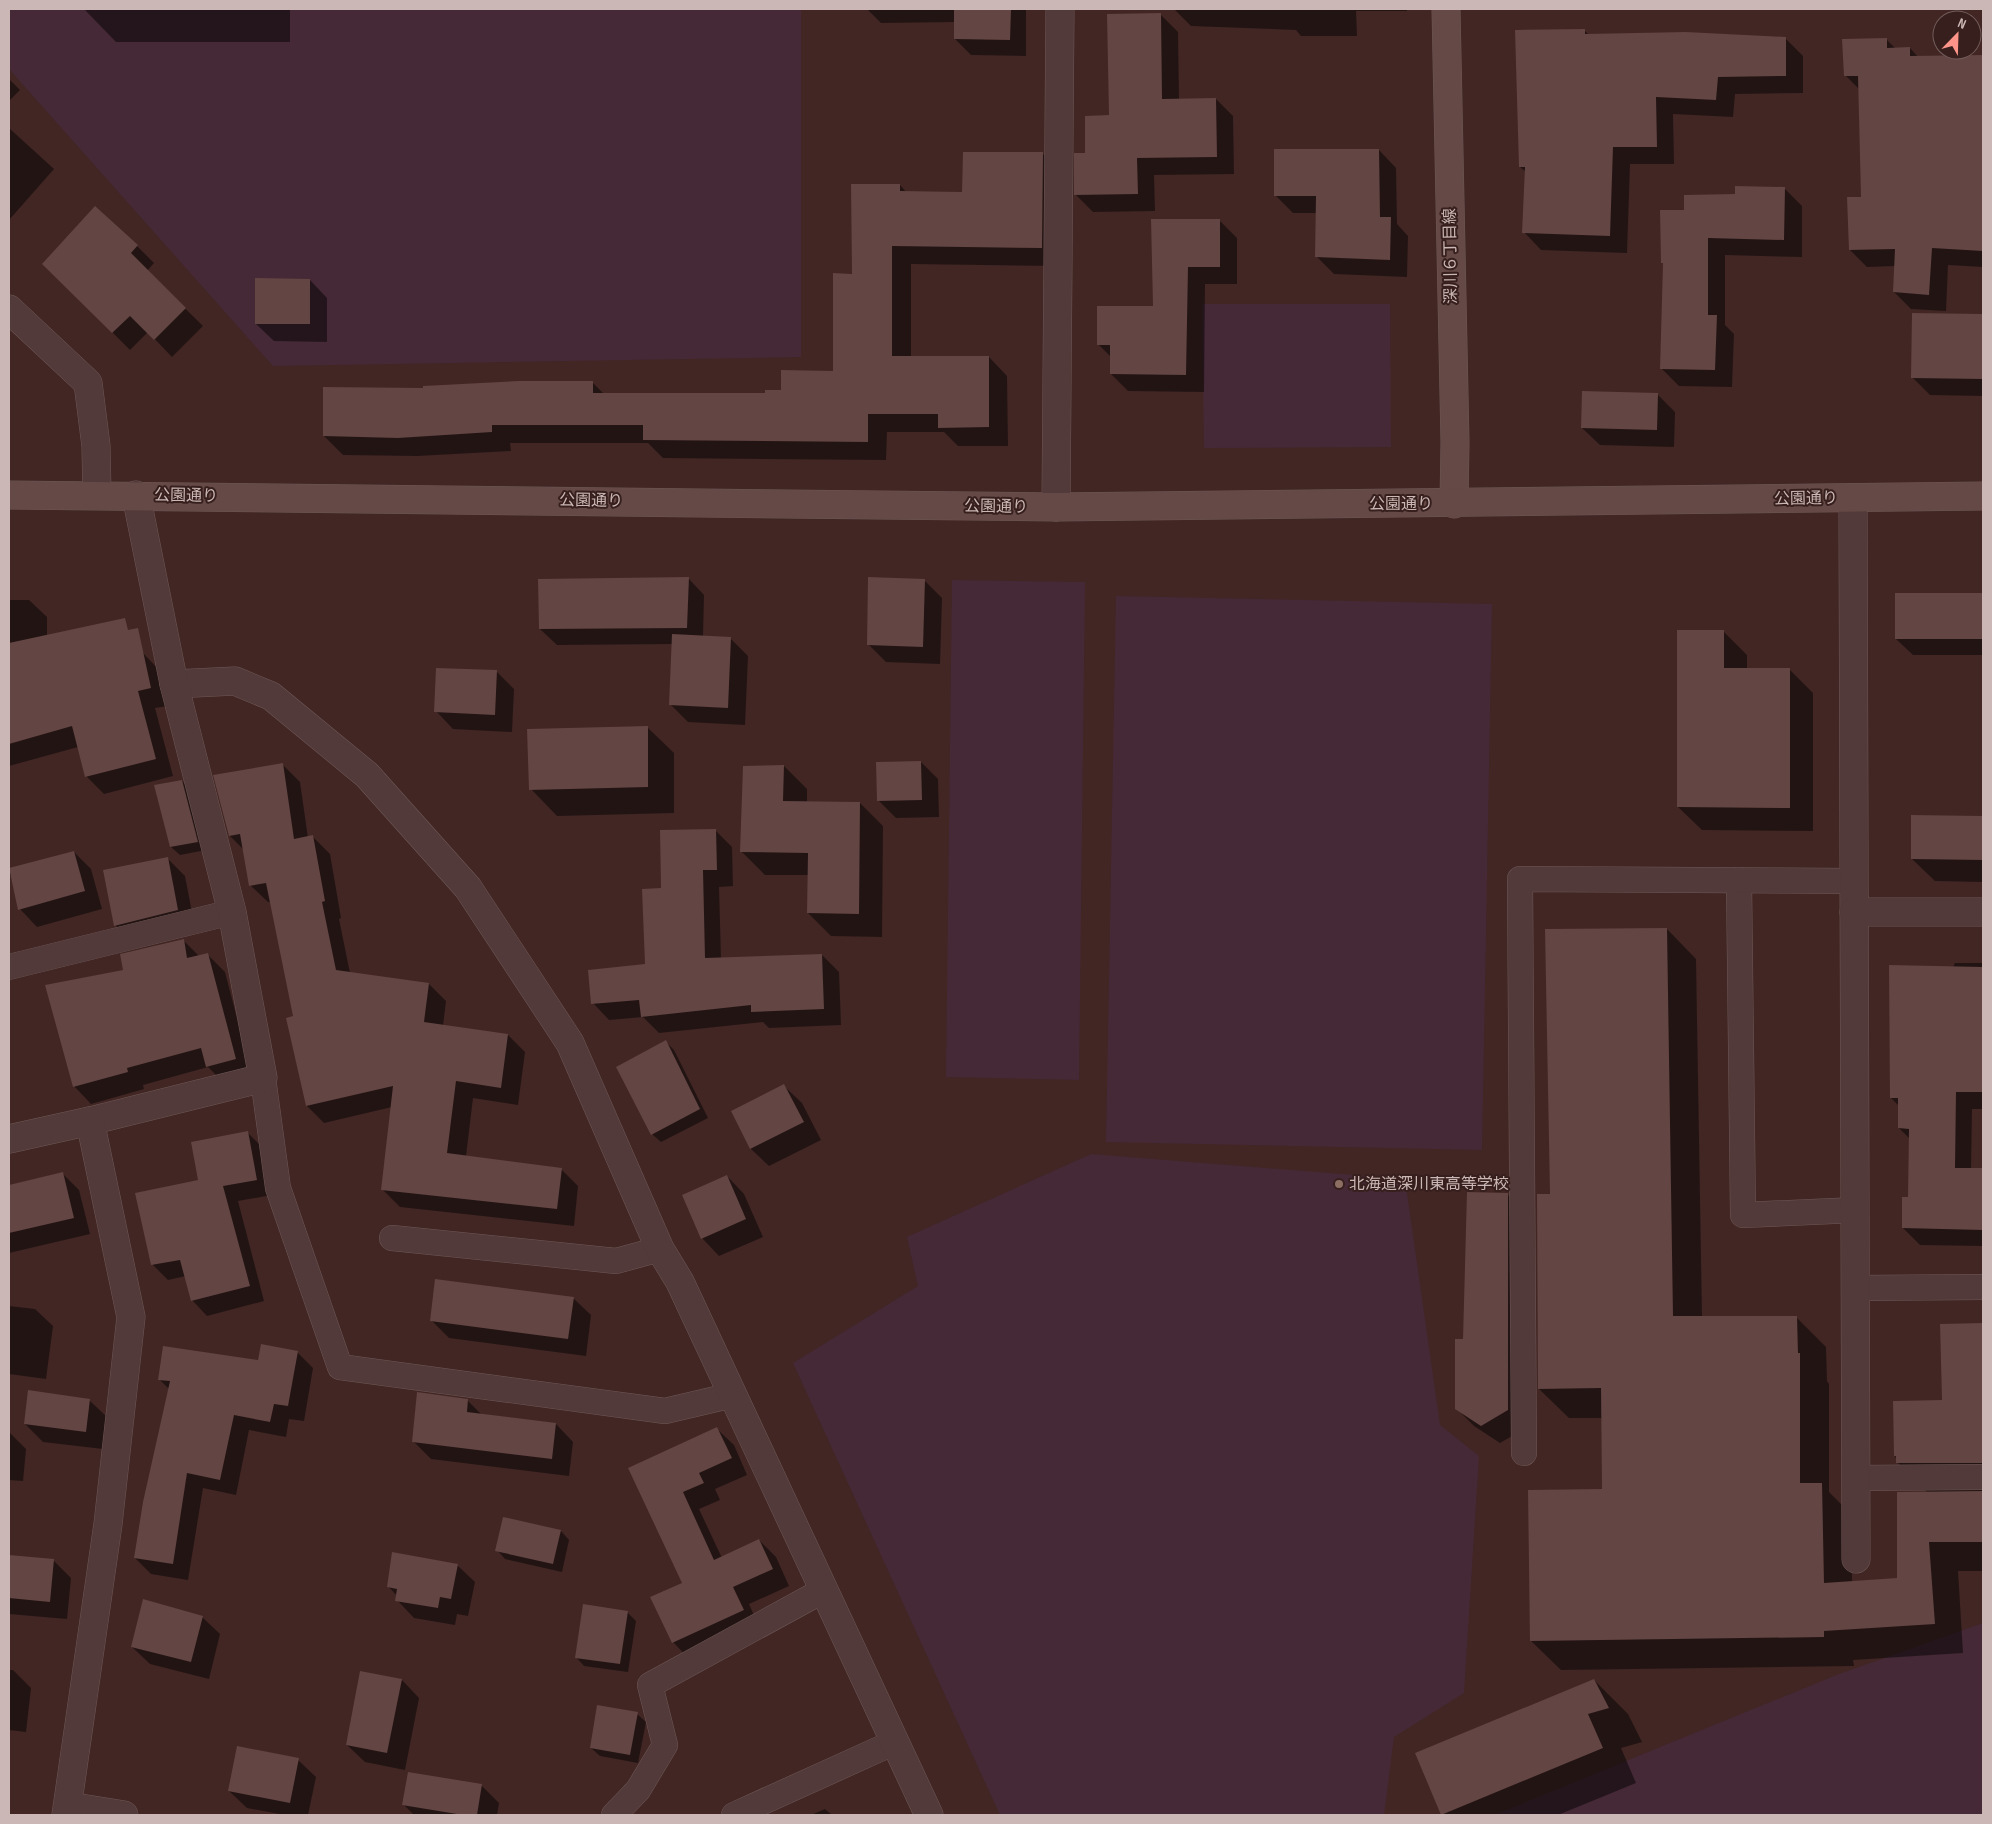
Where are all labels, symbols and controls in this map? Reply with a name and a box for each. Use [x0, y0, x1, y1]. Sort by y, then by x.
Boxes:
north arrow [1932, 10, 1982, 60]
text: N [1955, 14, 1969, 33]
street label: 深川６丁目線 [1441, 208, 1461, 304]
street label: 公園通り [154, 486, 218, 506]
street label: 公園通り [1774, 489, 1838, 509]
street label: 公園通り [559, 491, 623, 511]
street label: 公園通り [1369, 495, 1433, 514]
street label: 公園通り [964, 497, 1028, 517]
place label: 北海道深川東高等学校 [1349, 1175, 1509, 1194]
marker: 北海道深川東高等学校 [1333, 1178, 1345, 1190]

